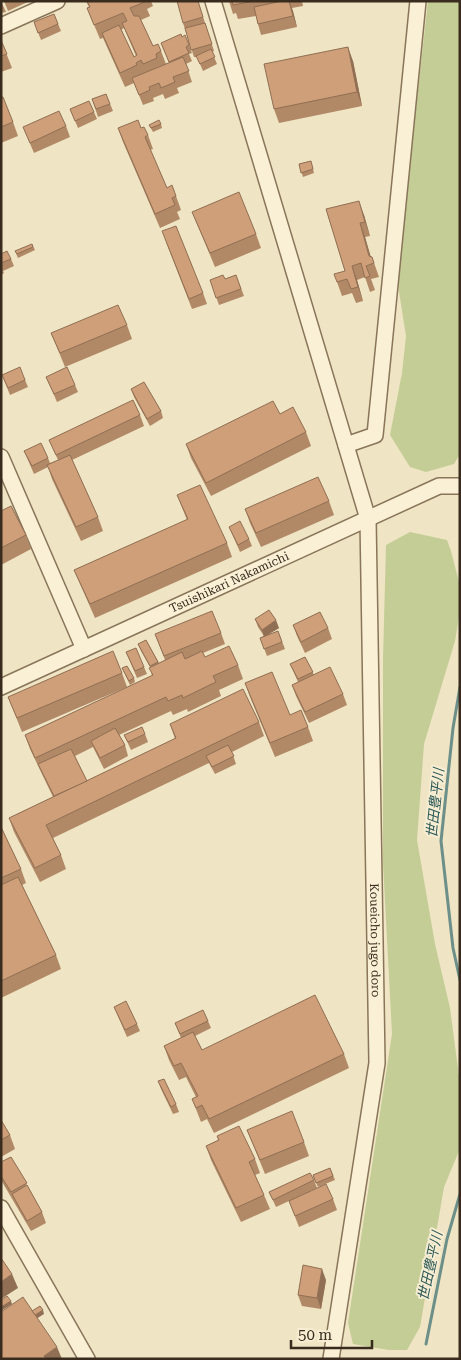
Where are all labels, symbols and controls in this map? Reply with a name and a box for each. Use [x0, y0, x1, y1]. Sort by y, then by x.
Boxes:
street label: Tsuishikari Nakamichi [167, 549, 291, 616]
water label: 世田豊平川 [423, 765, 447, 839]
street label: Koueicho jugo doro [367, 883, 383, 997]
water label: 世田豊平川 [415, 1228, 446, 1302]
scale bar [291, 1318, 372, 1350]
text: 50 m [298, 1326, 333, 1344]

